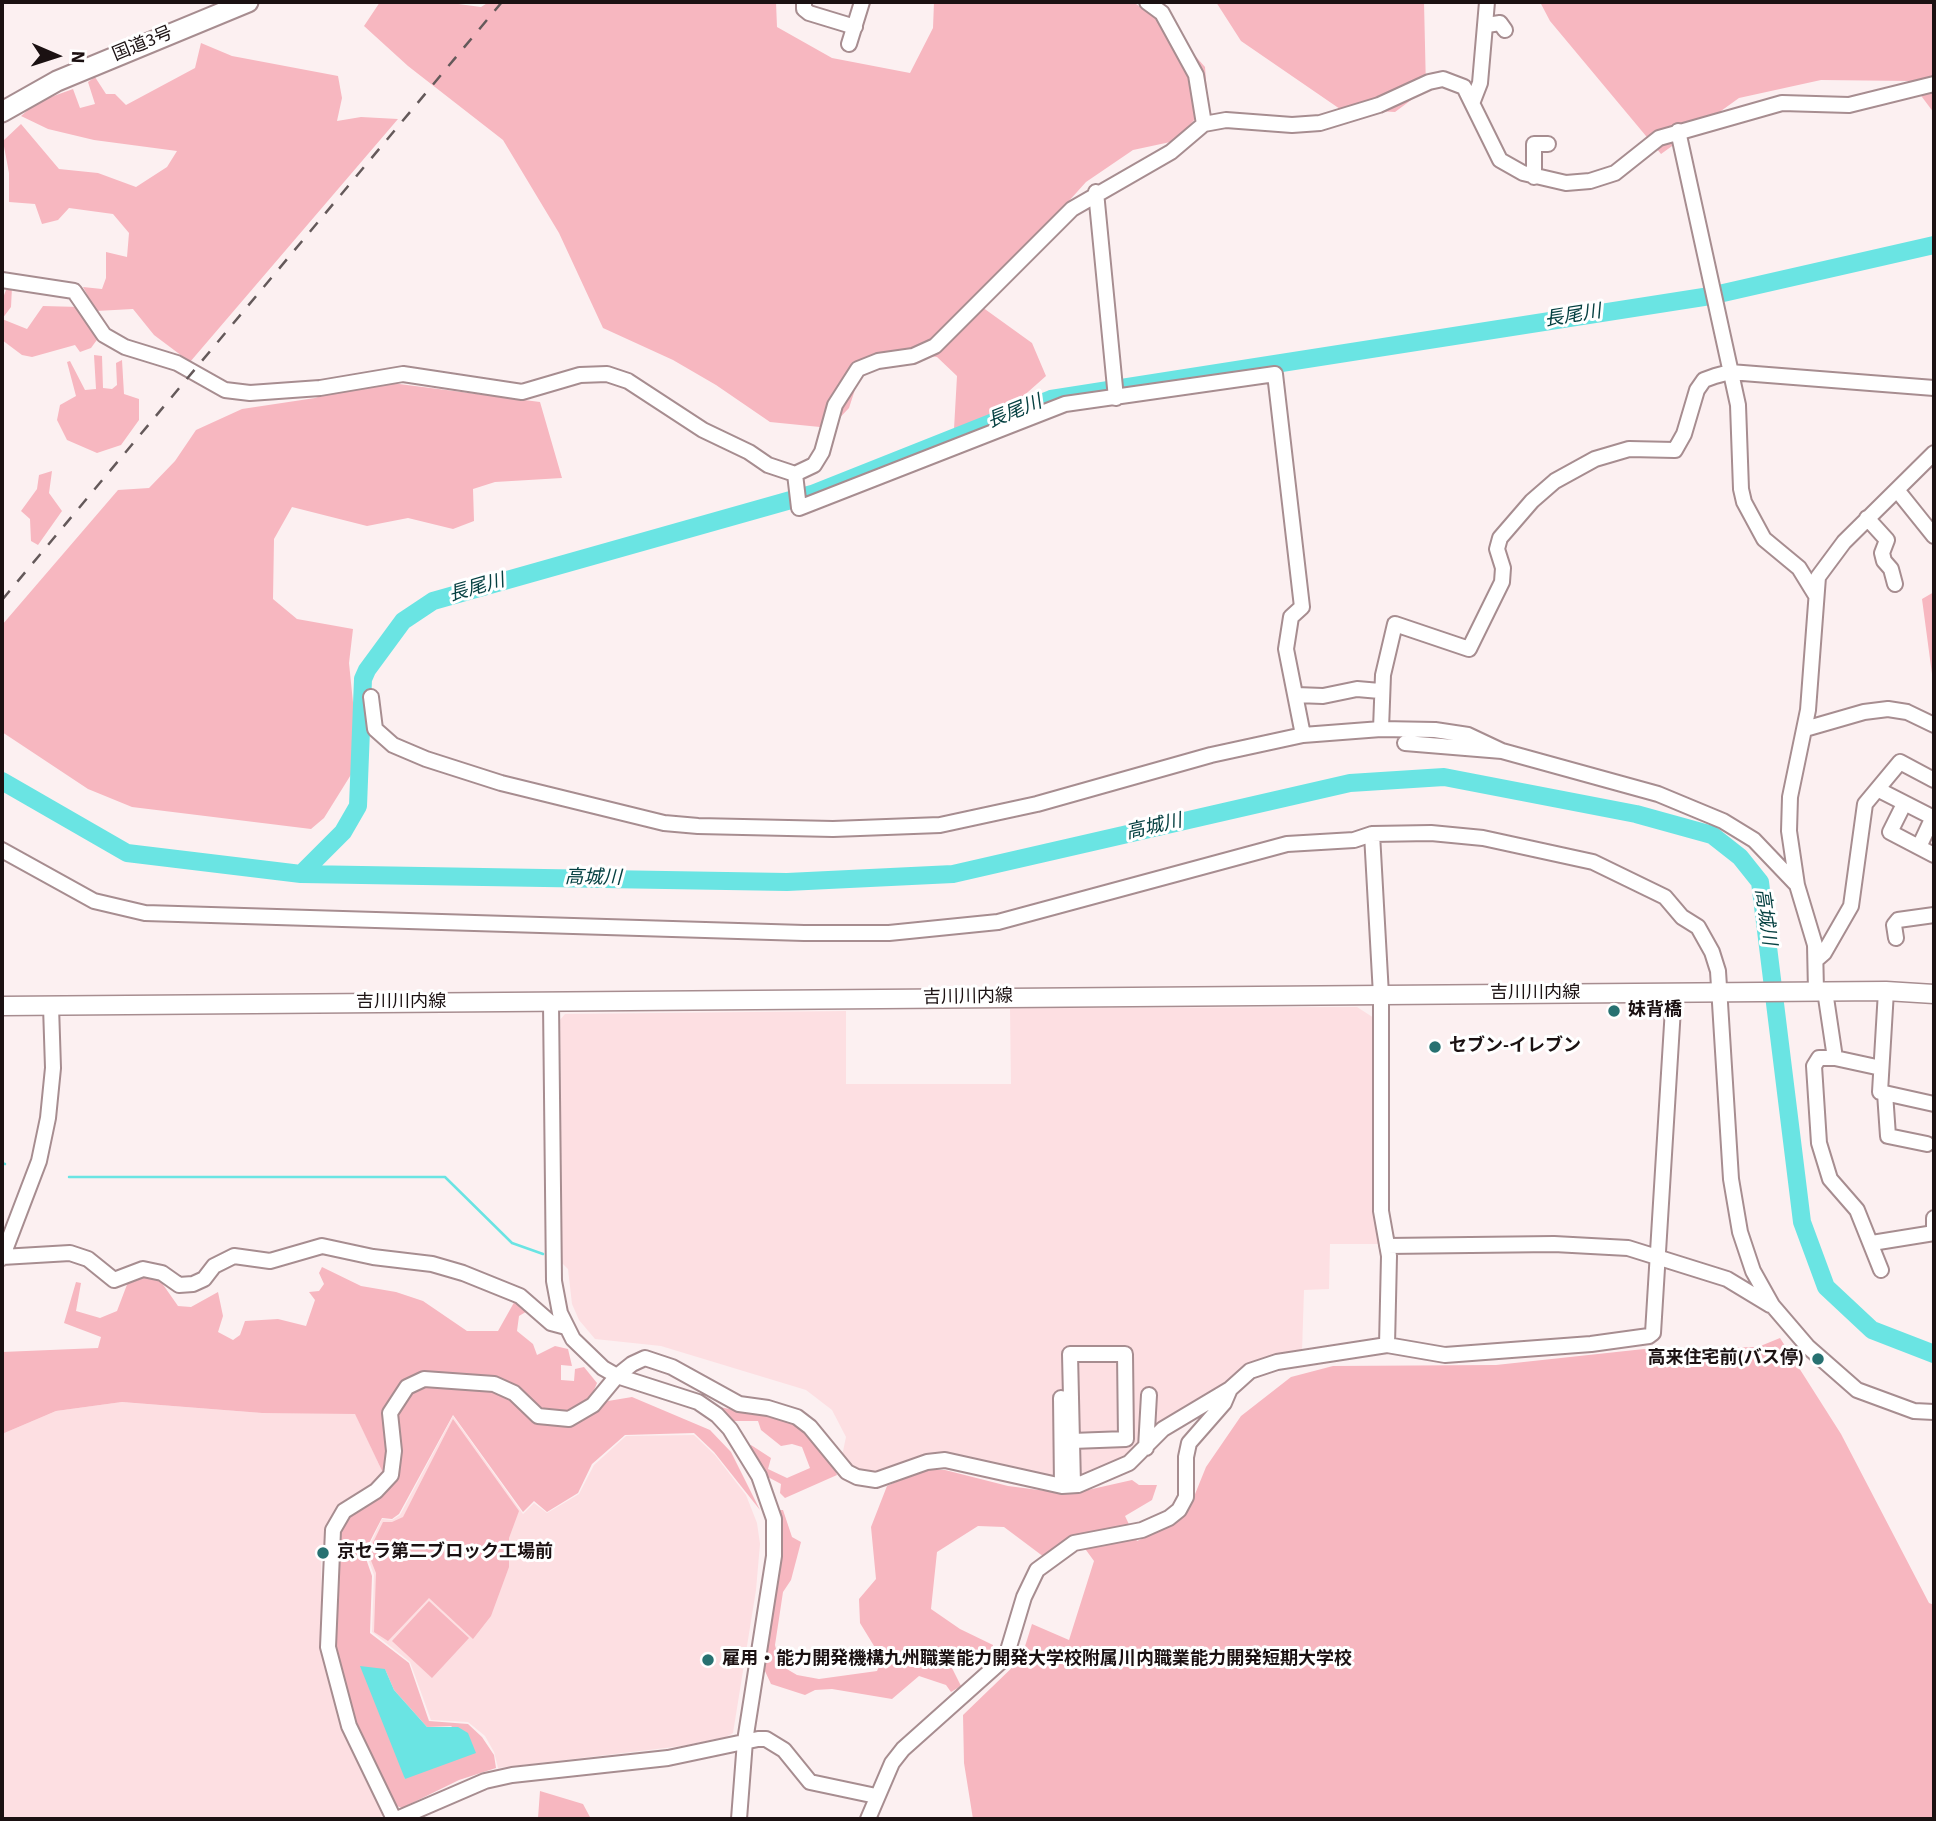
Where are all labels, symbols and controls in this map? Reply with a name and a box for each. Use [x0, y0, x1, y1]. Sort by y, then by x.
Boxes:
north arrow [21, 21, 91, 91]
street label: 国道3号 [110, 23, 176, 67]
text: N [64, 50, 91, 64]
water label: 長尾川 [1543, 301, 1603, 333]
water label: 長尾川 [984, 392, 1046, 434]
water label: 長尾川 [446, 570, 508, 608]
water label: 高城川 [1124, 810, 1184, 846]
water label: 高城川 [564, 867, 622, 891]
water label: 高城川 [1749, 887, 1779, 947]
street label: 吉川川内線 [1490, 983, 1580, 1005]
street label: 吉川川内線 [923, 986, 1013, 1010]
street label: 吉川川内線 [356, 992, 446, 1014]
place label: 妹背橋 [1628, 1000, 1682, 1022]
marker: 妹背橋 [1606, 1003, 1622, 1019]
place label: セブン-イレブン [1449, 1036, 1581, 1058]
marker: セブン-イレブン [1427, 1039, 1443, 1055]
place label: 高来住宅前(バス停) [1648, 1348, 1804, 1370]
marker: 高来住宅前(バス停) [1810, 1351, 1826, 1367]
place label: 京セラ第二ブロック工場前 [337, 1542, 553, 1564]
marker: 京セラ第二ブロック工場前 [315, 1545, 331, 1561]
place label: 雇用・能力開発機構九州職業能力開発大学校附属川内職業能力開発短期大学校 [722, 1649, 1352, 1671]
marker: 雇用・能力開発機構九州職業能力開発大学校附属川内職業能力開発短期大学校 [700, 1652, 716, 1668]

